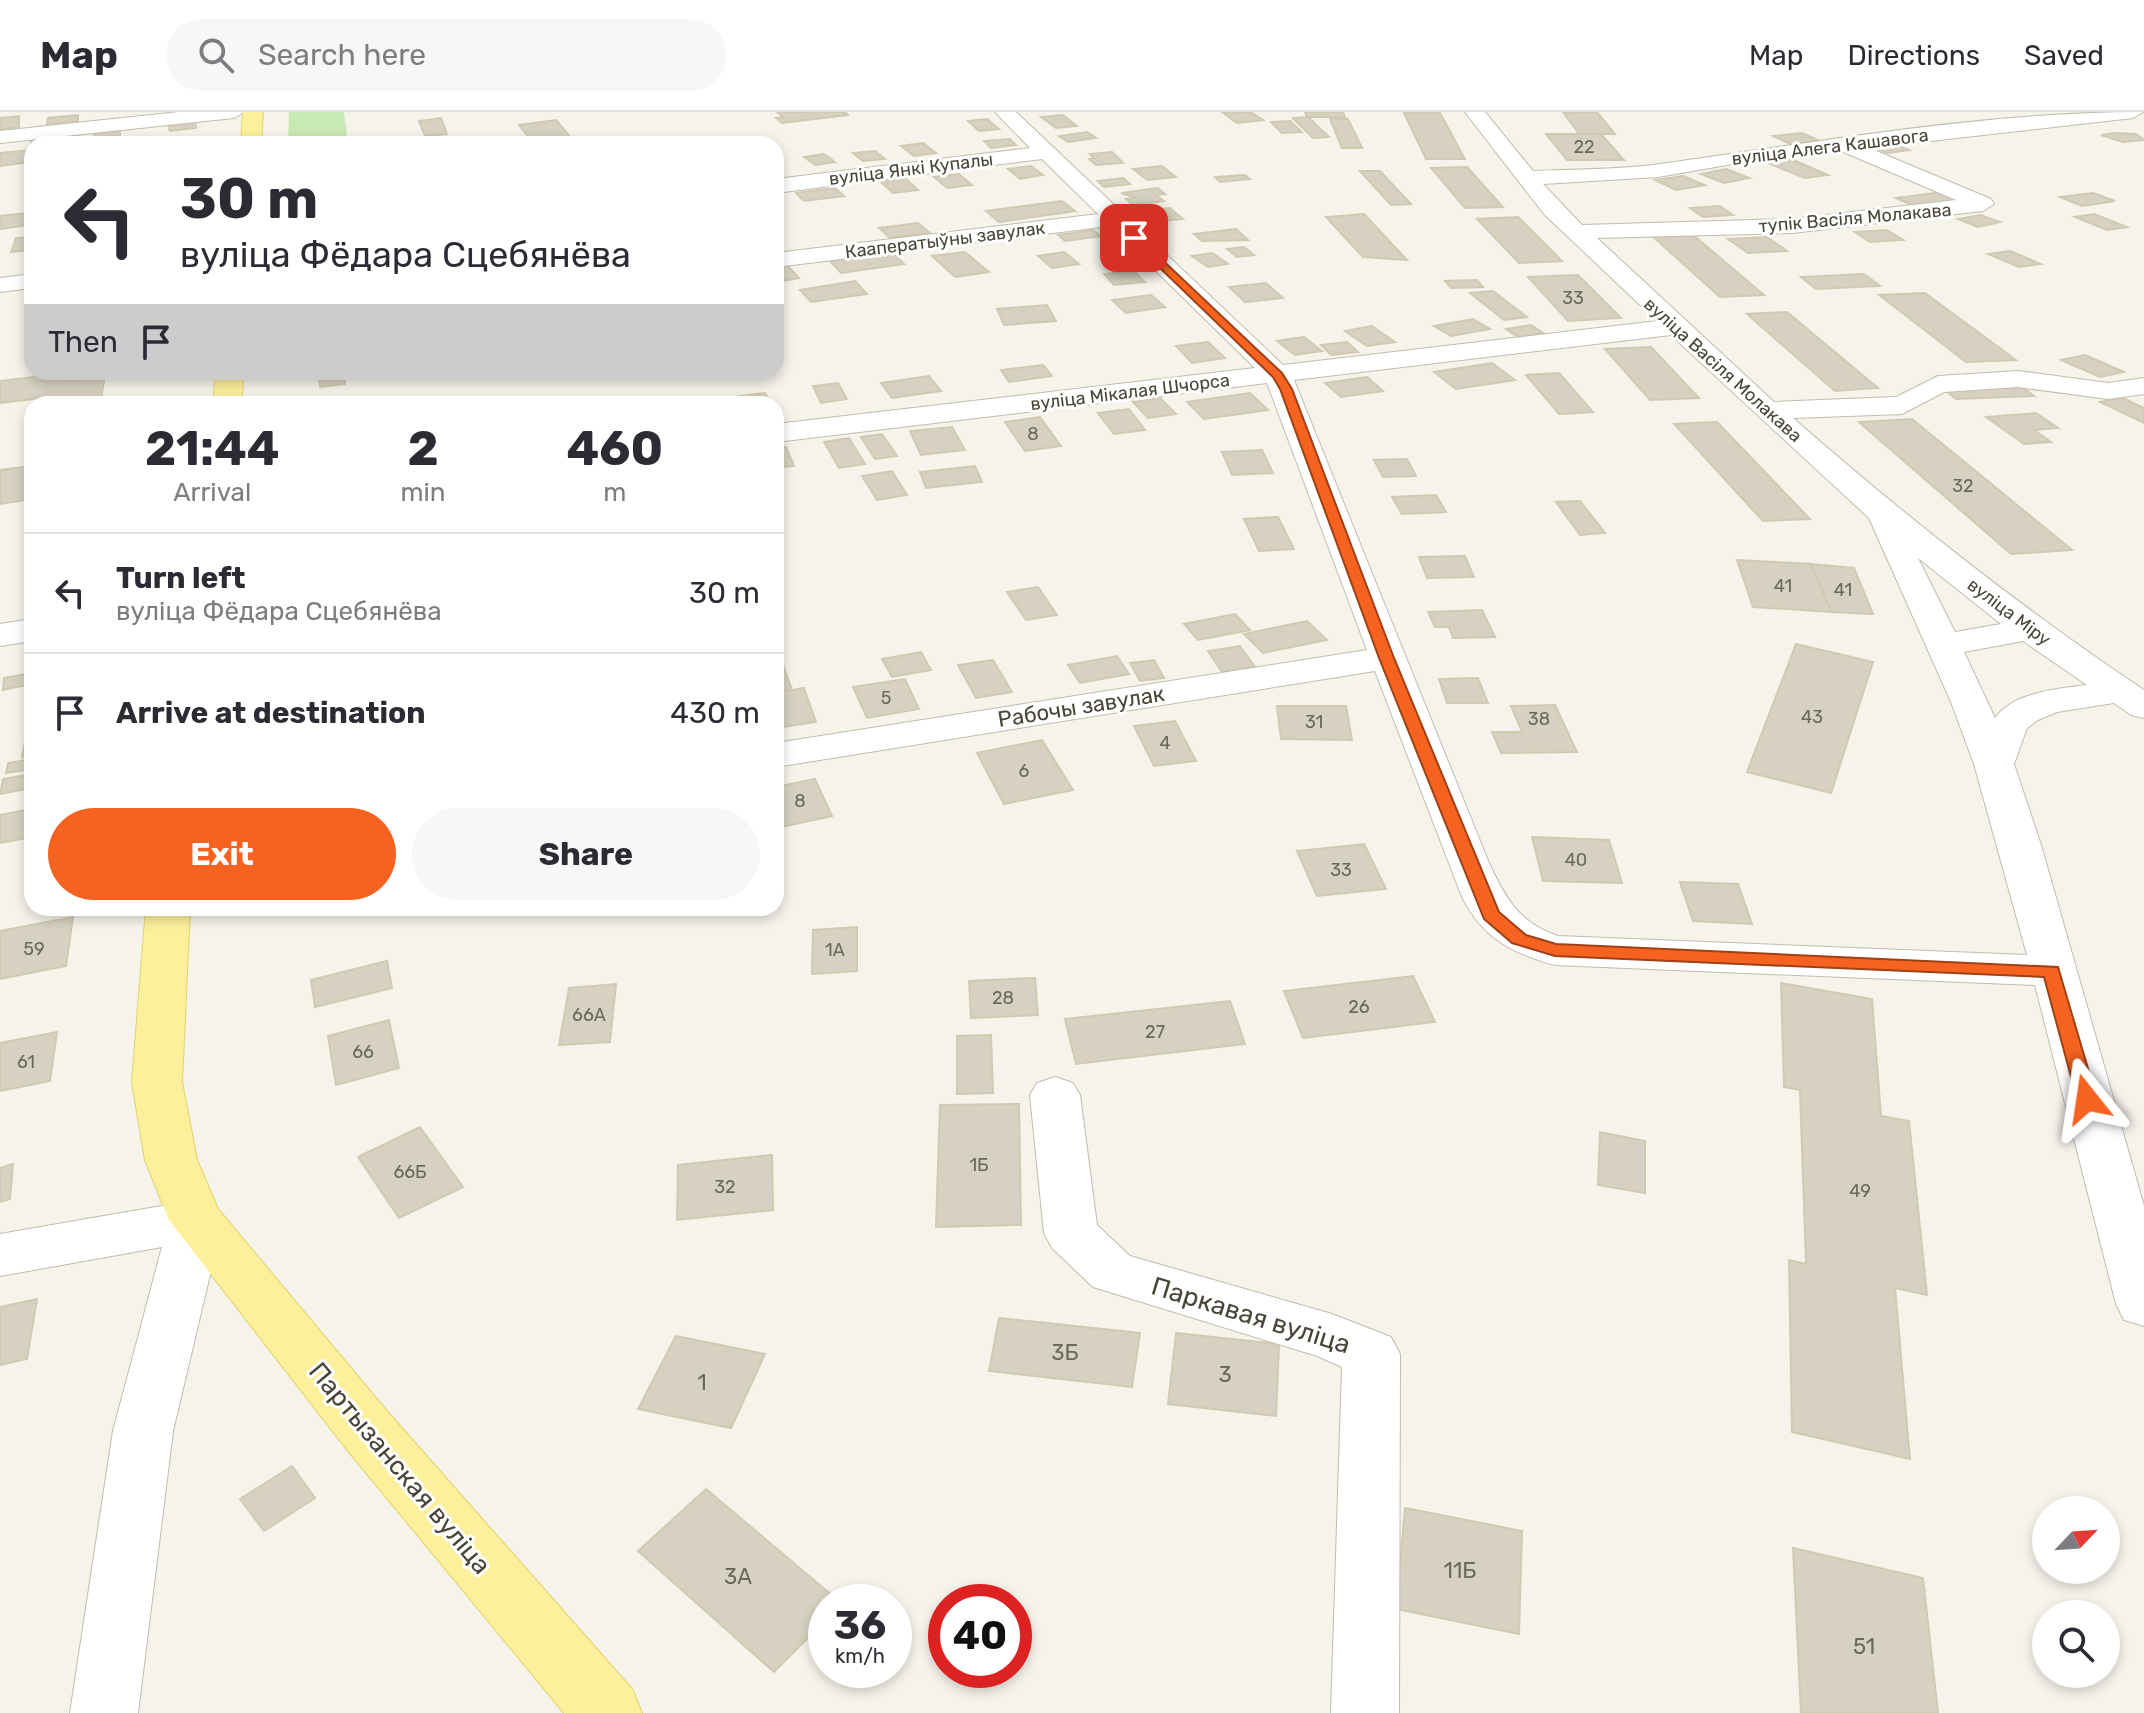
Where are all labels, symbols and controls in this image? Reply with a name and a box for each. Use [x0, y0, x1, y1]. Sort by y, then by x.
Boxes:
search box [166, 19, 726, 91]
text: Map [40, 32, 118, 78]
icon: search [194, 33, 238, 77]
text: Search here [258, 37, 426, 73]
text: Map [1749, 39, 1803, 72]
text: Directions [1847, 39, 1980, 72]
text: Saved [2024, 39, 2104, 72]
street label: вуліца Алега Кашавога [1730, 124, 1930, 170]
house number: 22 [1573, 136, 1595, 158]
street label: вуліца Янкі Купалы [828, 148, 994, 190]
text: 30 m [180, 166, 318, 232]
icon: left [48, 168, 152, 272]
street label: тупік Васіля Молакава [1758, 199, 1952, 237]
pin [1100, 204, 1168, 272]
icon: arrive [1112, 216, 1156, 260]
street label: Кааператыўны завулак [844, 217, 1047, 263]
text: вуліца Фёдара Сцебянёва [180, 233, 631, 276]
house number: 33 [1562, 287, 1584, 309]
street label: вуліца Васіля Молакава [1639, 293, 1807, 447]
icon: arrive [134, 320, 178, 364]
text: Then [48, 324, 118, 360]
street label: вуліца Мікалая Шчорса [1029, 369, 1231, 415]
text: 21:44 [145, 420, 280, 477]
text: 2 [407, 420, 439, 477]
text: 460 [566, 420, 663, 477]
house number: 8 [1027, 423, 1039, 445]
house number: 32 [1952, 475, 1974, 497]
text: Arrival [173, 477, 251, 508]
text: min [400, 477, 446, 508]
text: m [603, 477, 626, 508]
text: Turn left [116, 560, 246, 596]
icon: left [48, 571, 92, 615]
street label: вуліца Міру [1963, 574, 2055, 651]
text: 30 m [689, 575, 760, 611]
house number: 41 [1774, 575, 1792, 597]
house number: 41 [1834, 579, 1852, 601]
text: вуліца Фёдара Сцебянёва [116, 596, 442, 627]
street label: Рабочы завулак [996, 680, 1167, 733]
house number: 5 [881, 687, 891, 709]
icon: arrive [48, 691, 92, 735]
text: Arrive at destination [116, 695, 426, 731]
text: 430 m [670, 695, 760, 731]
house number: 43 [1801, 706, 1823, 728]
house number: 38 [1528, 708, 1550, 730]
house number: 31 [1305, 711, 1323, 733]
house number: 4 [1159, 732, 1171, 754]
house number: 6 [1019, 760, 1030, 782]
house number: 8 [794, 790, 806, 812]
button: Exit [48, 808, 396, 900]
button: Share [412, 808, 760, 900]
house number: 40 [1565, 849, 1587, 871]
house number: 33 [1330, 859, 1352, 881]
house number: 59 [23, 938, 45, 960]
house number: 1А [825, 939, 845, 961]
house number: 28 [992, 987, 1014, 1009]
house number: 26 [1348, 996, 1370, 1018]
house number: 66А [572, 1004, 606, 1026]
house number: 27 [1145, 1021, 1165, 1043]
house number: 66 [352, 1041, 374, 1063]
house number: 61 [17, 1051, 35, 1073]
position arrow [2045, 1057, 2129, 1141]
house number: 1Б [969, 1154, 989, 1176]
house number: 66Б [393, 1161, 427, 1183]
house number: 32 [714, 1176, 736, 1198]
house number: 49 [1849, 1180, 1871, 1202]
street label: Паркавая вуліца [1148, 1271, 1354, 1360]
house number: 3Б [1051, 1339, 1079, 1366]
street label: Партызанская вуліца [302, 1356, 497, 1580]
house number: 3 [1218, 1361, 1232, 1388]
house number: 1 [697, 1369, 707, 1396]
north arrow [2032, 1496, 2120, 1584]
map controls [2032, 1496, 2120, 1688]
house number: 11Б [1444, 1557, 1476, 1584]
house number: 3А [724, 1563, 752, 1590]
speed limit sign: 40 [928, 1584, 1032, 1688]
button: search [2032, 1600, 2120, 1688]
text: 36 [834, 1602, 886, 1649]
house number: 51 [1853, 1633, 1875, 1660]
text: km/h [835, 1644, 885, 1668]

